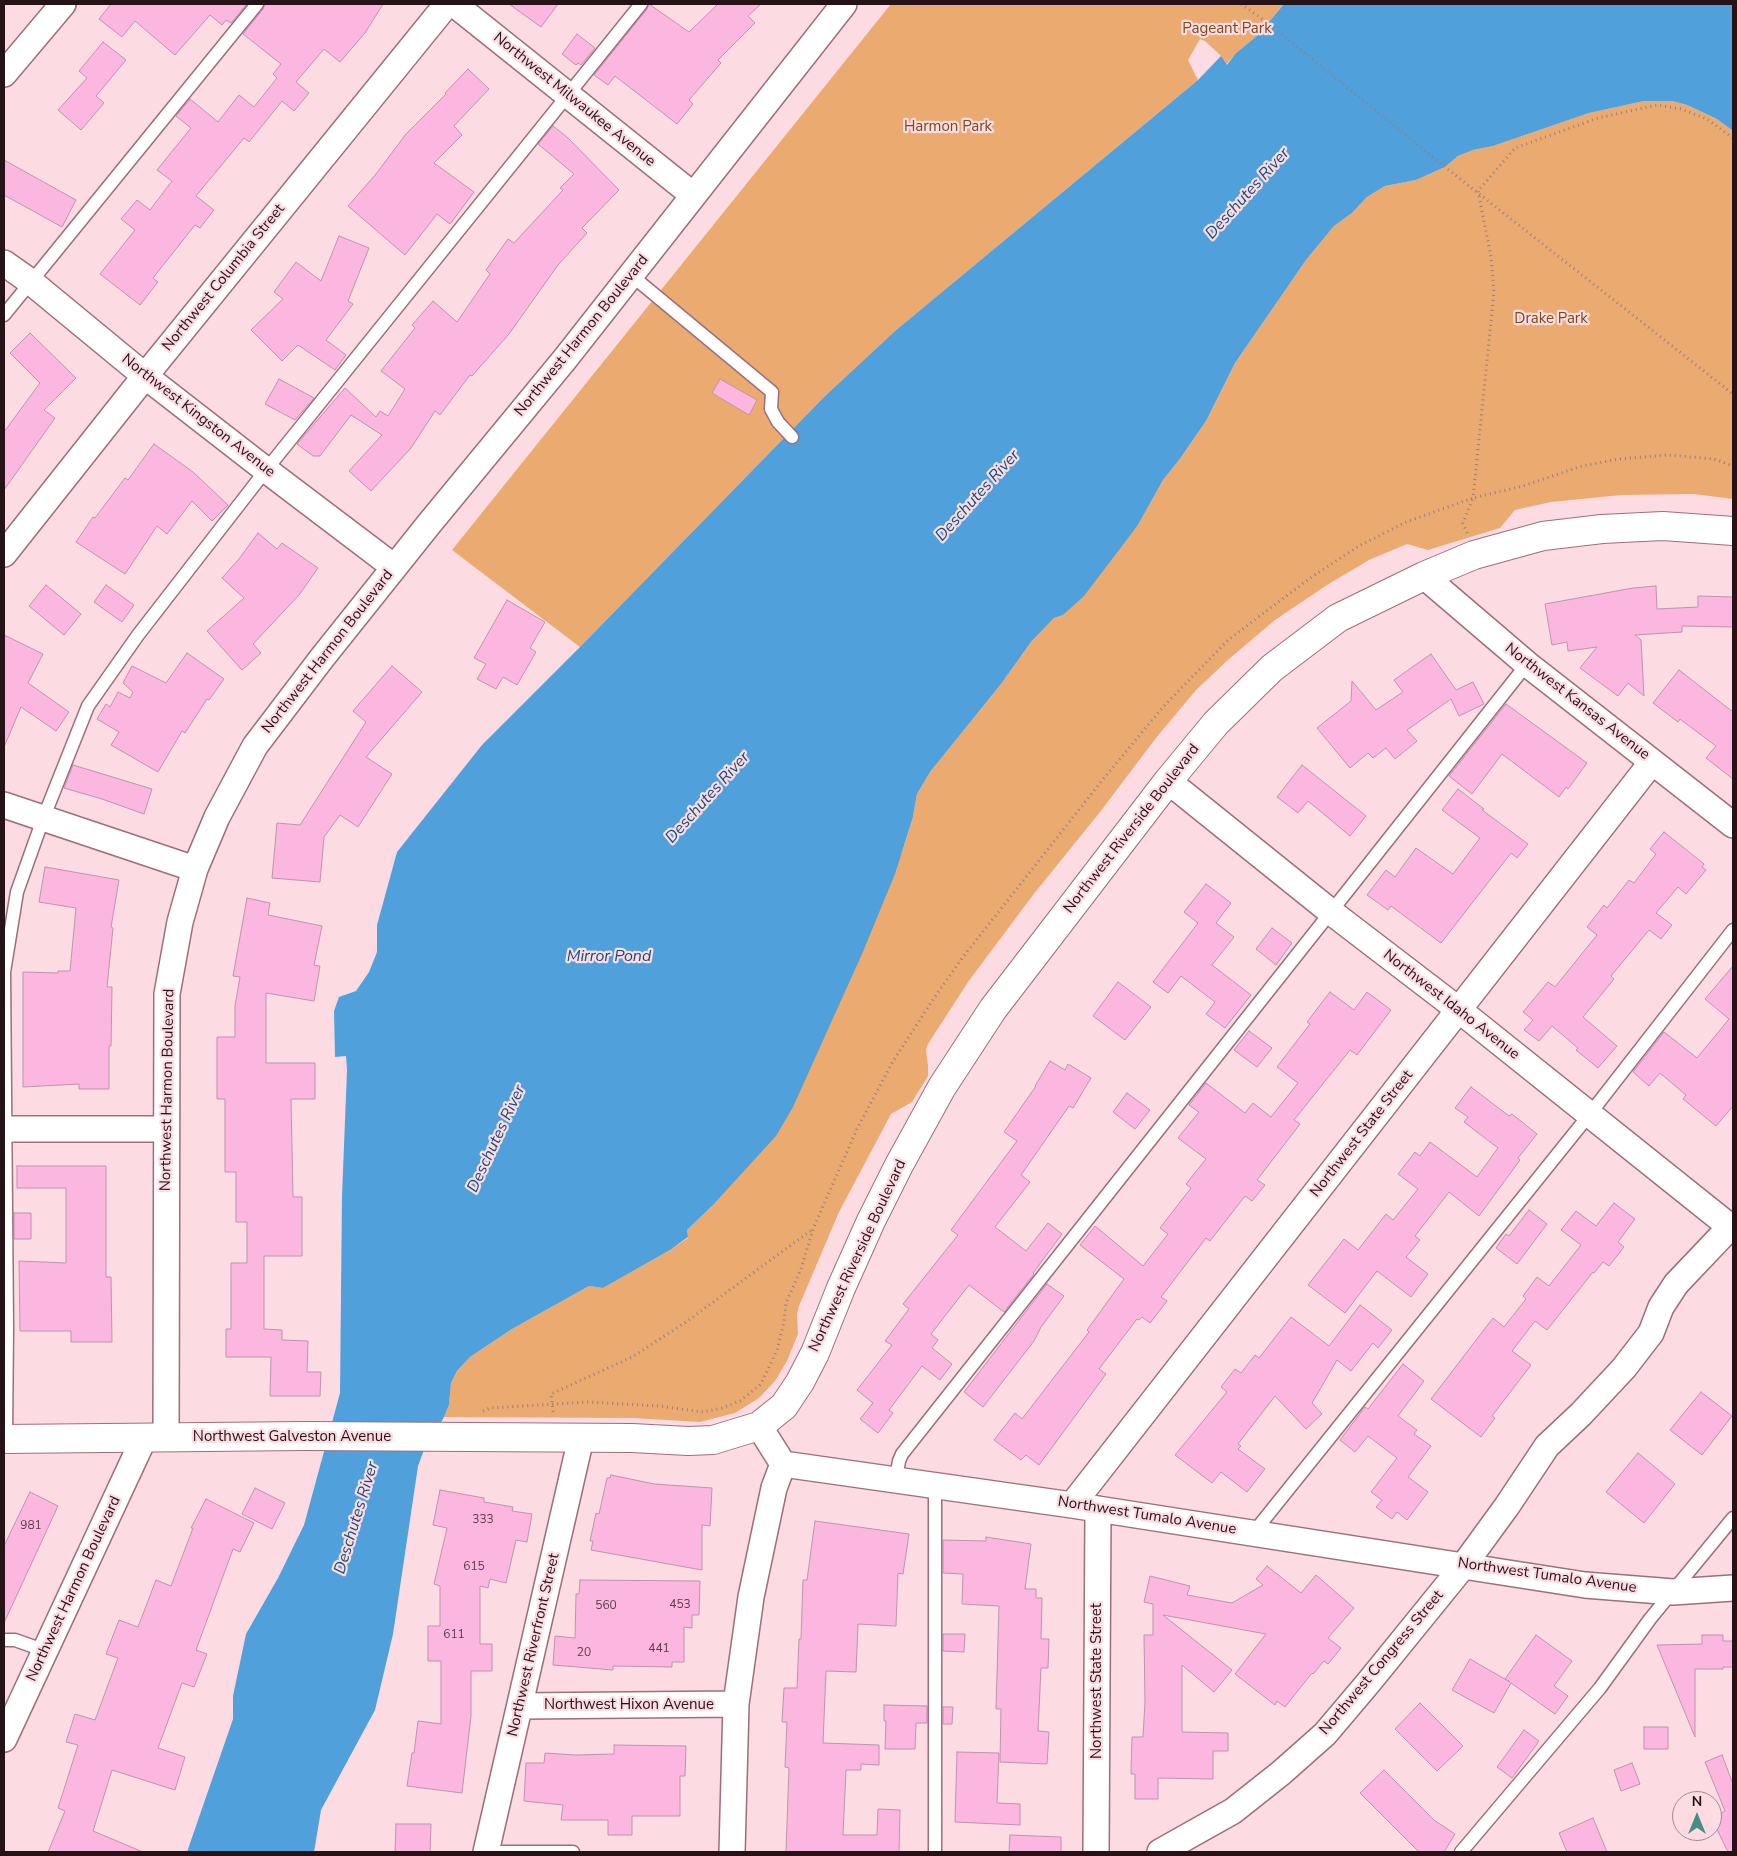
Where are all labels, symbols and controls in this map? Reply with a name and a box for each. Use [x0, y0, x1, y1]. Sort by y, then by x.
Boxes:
park label: Pageant Park [1182, 20, 1272, 38]
street label: Northwest Milwaukee Avenue [489, 29, 659, 171]
park label: Harmon Park [904, 118, 992, 136]
water label: Deschutes River [1202, 144, 1294, 244]
street label: Northwest Columbia Street [159, 201, 289, 355]
street label: Northwest Harmon Boulevard [511, 252, 653, 420]
park label: Drake Park [1514, 310, 1588, 328]
street label: Northwest Kingston Avenue [118, 350, 278, 482]
water label: Deschutes River [932, 446, 1024, 546]
street label: Northwest Harmon Boulevard [259, 567, 397, 737]
street label: Northwest Kansas Avenue [1501, 640, 1653, 764]
street label: Northwest Riverside Boulevard [1060, 741, 1204, 917]
water label: Deschutes River [662, 748, 754, 848]
street label: Northwest Idaho Avenue [1379, 946, 1523, 1064]
water label: Mirror Pond [567, 947, 651, 967]
street label: Northwest Harmon Boulevard [157, 989, 179, 1191]
street label: Northwest State Street [1307, 1067, 1417, 1201]
water label: Deschutes River [464, 1082, 530, 1196]
street label: Northwest Riverside Boulevard [805, 1157, 911, 1355]
street label: Northwest Galveston Avenue [193, 1428, 391, 1446]
water label: Deschutes River [331, 1460, 383, 1576]
street label: Northwest Harmon Boulevard [23, 1493, 125, 1685]
street label: Northwest Tumalo Avenue [1057, 1493, 1237, 1539]
house number: 333 [472, 1513, 494, 1527]
house number: 981 [20, 1519, 42, 1533]
street label: Northwest Riverfront Street [504, 1552, 564, 1738]
street label: Northwest Tumalo Avenue [1456, 1555, 1638, 1597]
house number: 615 [463, 1560, 485, 1574]
street label: Northwest Congress Street [1316, 1587, 1448, 1739]
house number: 453 [669, 1598, 691, 1612]
house number: 560 [595, 1599, 617, 1613]
street label: Northwest State Street [1088, 1603, 1106, 1759]
house number: 611 [443, 1628, 465, 1642]
house number: 441 [648, 1642, 670, 1656]
house number: 20 [577, 1646, 591, 1660]
street label: Northwest Hixon Avenue [544, 1696, 714, 1714]
north arrow [1672, 1791, 1722, 1841]
text: N [1692, 1792, 1702, 1811]

